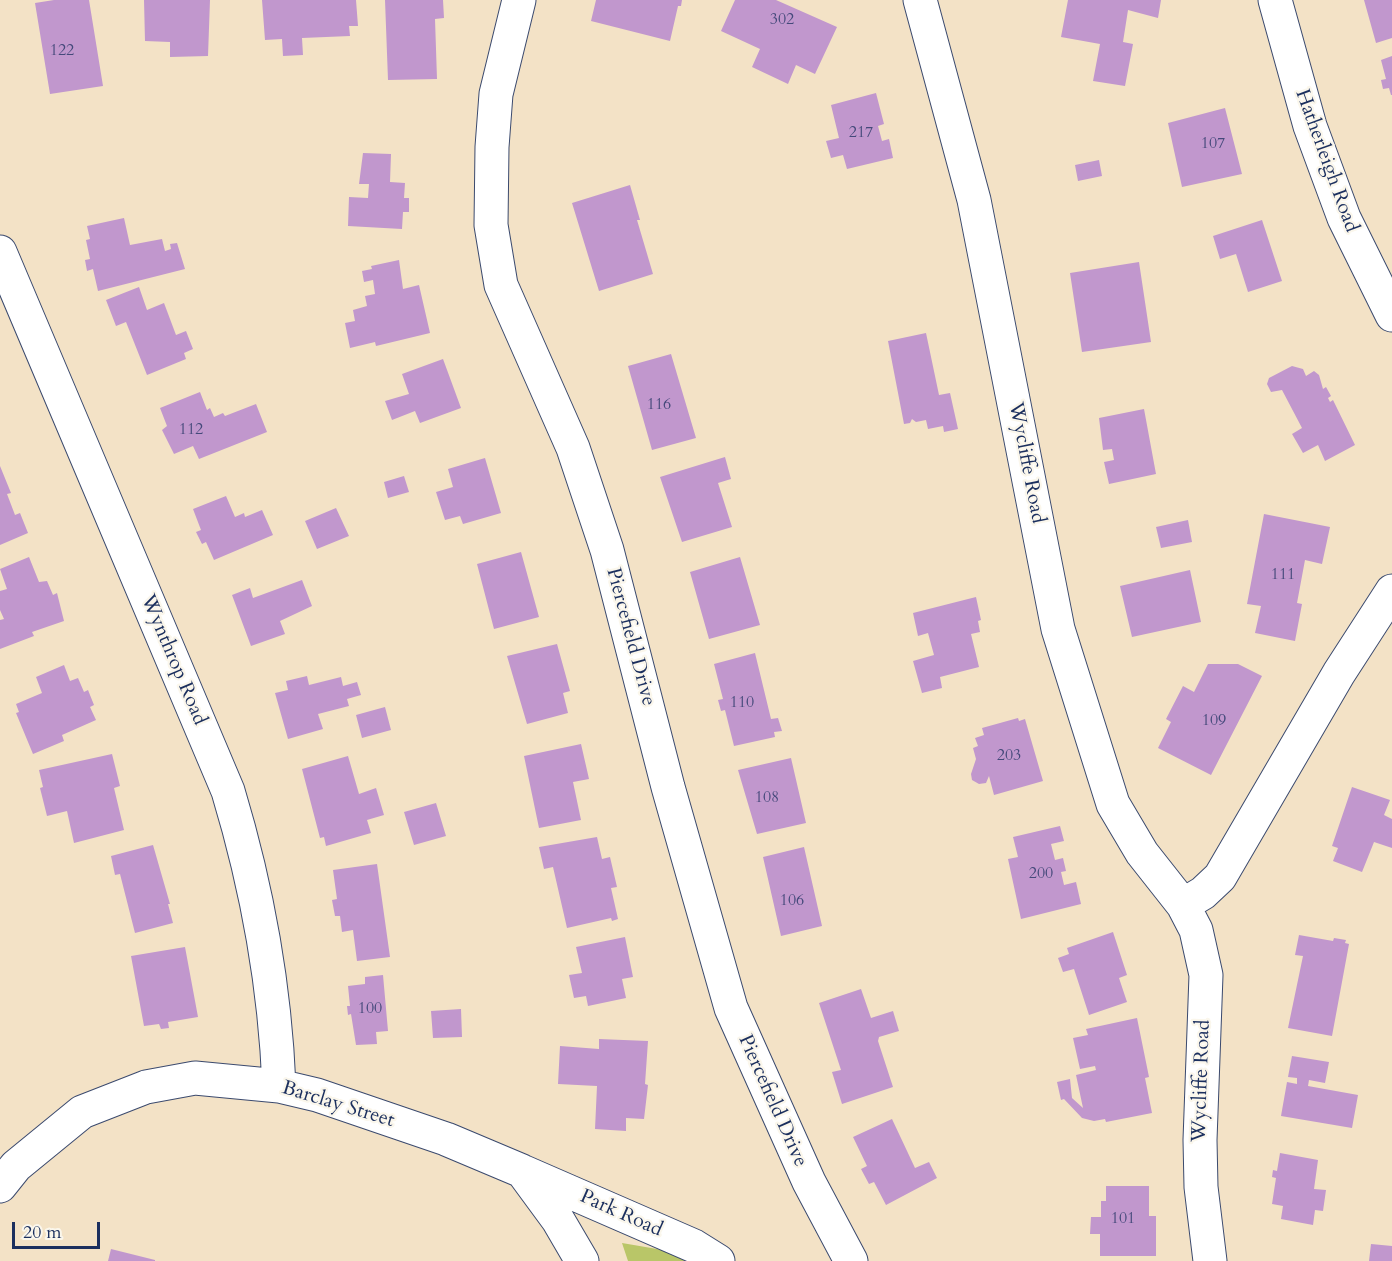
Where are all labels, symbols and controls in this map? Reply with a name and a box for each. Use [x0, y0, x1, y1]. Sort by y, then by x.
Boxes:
house number: 302 [770, 10, 794, 30]
house number: 122 [50, 41, 74, 61]
street label: Hatherleigh Road [1289, 86, 1363, 236]
house number: 217 [849, 123, 873, 143]
house number: 107 [1201, 134, 1225, 154]
house number: 116 [647, 395, 671, 415]
street label: Wycliffe Road [1002, 400, 1050, 526]
house number: 112 [179, 420, 203, 440]
street label: Piercefield Drive [600, 565, 660, 709]
house number: 111 [1271, 565, 1295, 585]
street label: Wynthrop Road [135, 591, 211, 729]
house number: 110 [730, 693, 754, 713]
house number: 109 [1202, 711, 1226, 731]
house number: 203 [997, 746, 1021, 766]
house number: 108 [755, 788, 779, 808]
house number: 200 [1029, 864, 1053, 884]
house number: 106 [780, 891, 804, 911]
house number: 100 [358, 999, 382, 1019]
street label: Wycliffe Road [1188, 1019, 1216, 1143]
street label: Piercefield Drive [732, 1031, 812, 1171]
street label: Barclay Street [279, 1077, 397, 1133]
street label: Park Road [576, 1185, 666, 1243]
house number: 101 [1111, 1209, 1135, 1229]
scale bar [15, 1210, 104, 1248]
text: 20 m [23, 1220, 62, 1245]

